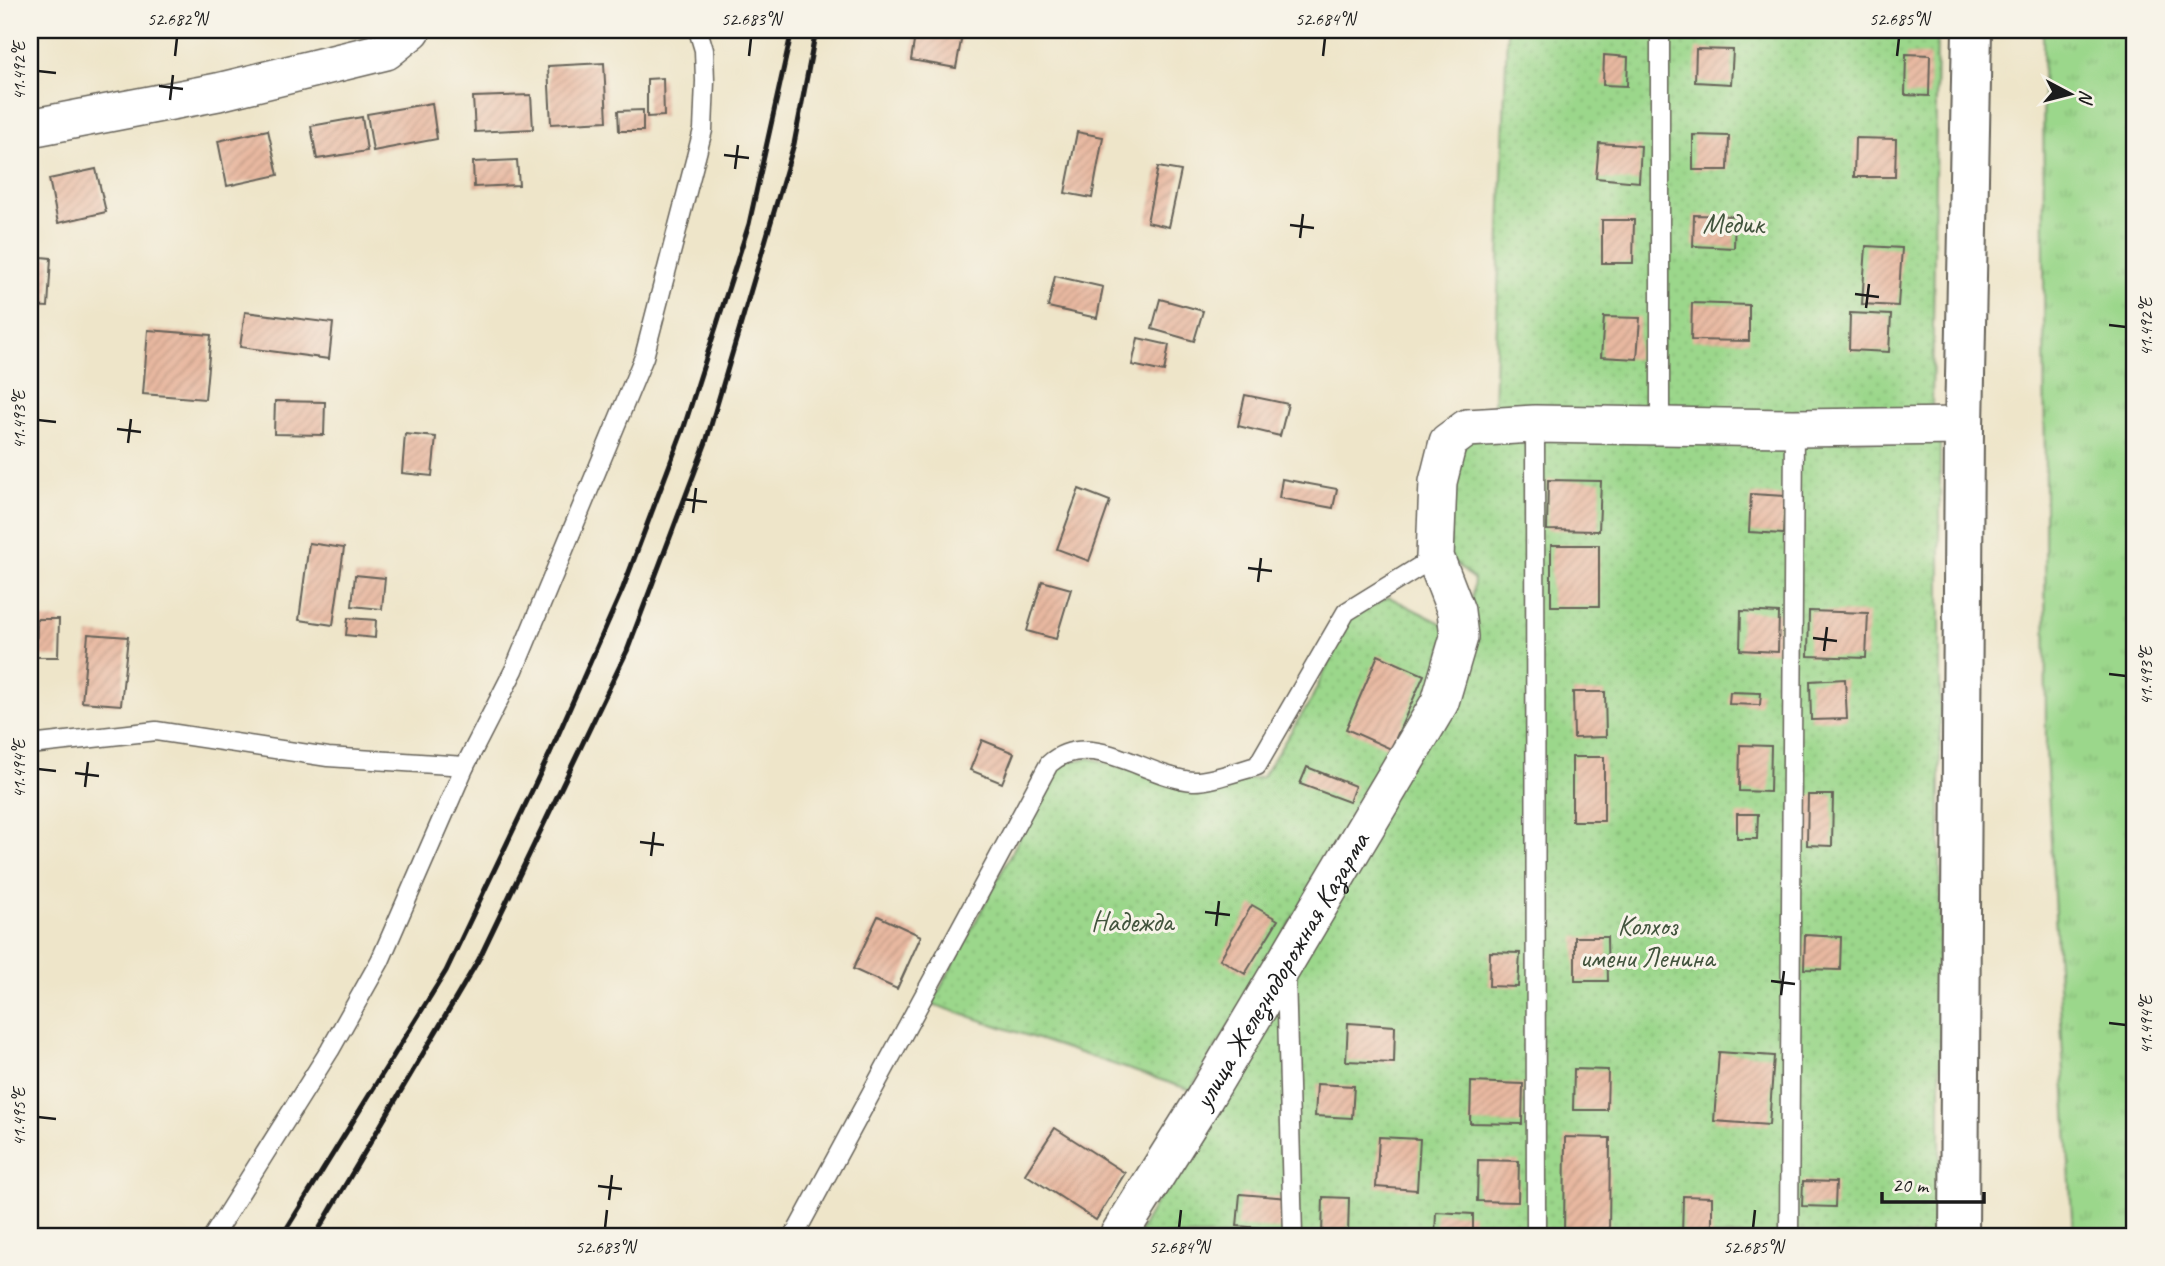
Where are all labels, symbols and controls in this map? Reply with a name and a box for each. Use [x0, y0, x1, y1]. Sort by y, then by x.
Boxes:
text: 52.682°N [147, 8, 210, 30]
text: 52.683°N [721, 8, 784, 30]
text: 52.684°N [1295, 8, 1358, 30]
text: 52.685°N [1869, 8, 1932, 30]
text: 41.492°E [8, 39, 30, 100]
north arrow [2036, 60, 2106, 130]
text: N [2073, 89, 2099, 106]
park label: Медик [1702, 206, 1766, 241]
text: 41.492°E [2135, 295, 2157, 356]
text: 41.493°E [8, 388, 30, 449]
text: 41.493°E [2135, 644, 2157, 705]
text: 41.494°E [8, 737, 30, 798]
street label: улица Железнодорожная Казарма [1185, 824, 1378, 1117]
park label: Надежда [1091, 904, 1175, 939]
park label: Колхоз имени Ленина [1580, 908, 1717, 975]
text: 41.494°E [2135, 993, 2157, 1054]
text: 41.495°E [8, 1085, 30, 1146]
scale bar [1882, 1161, 1983, 1205]
text: 20 m [1892, 1172, 1930, 1198]
text: 52.683°N [575, 1236, 638, 1258]
text: 52.684°N [1149, 1236, 1212, 1258]
text: 52.685°N [1723, 1236, 1786, 1258]

